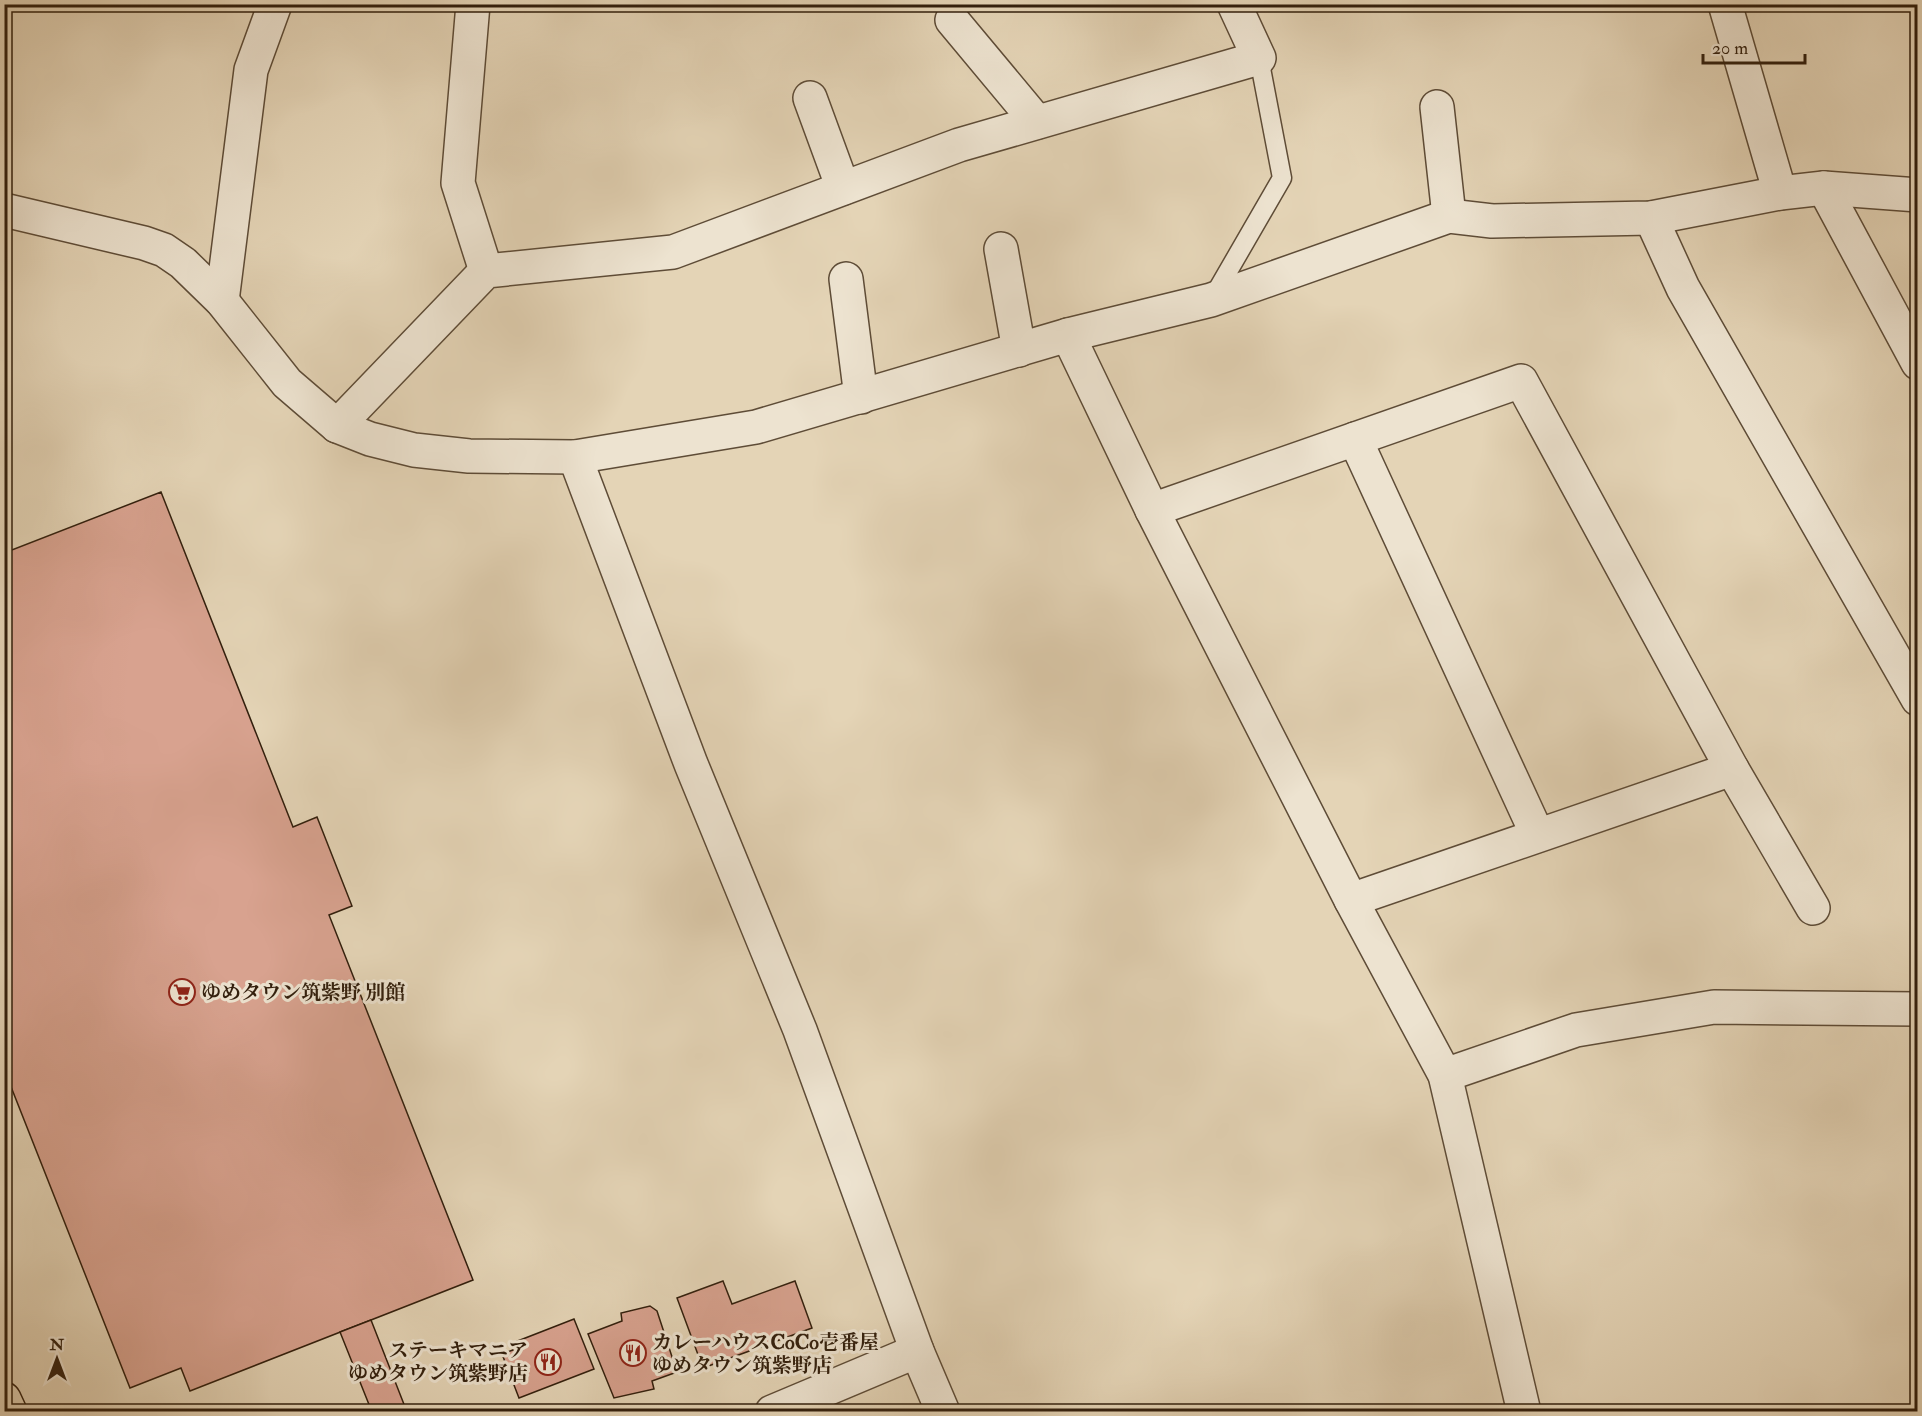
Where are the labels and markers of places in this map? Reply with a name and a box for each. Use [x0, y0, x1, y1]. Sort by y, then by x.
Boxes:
supermarket icon: ゆめタウン筑紫野 別館 [167, 977, 197, 1007]
place label: ゆめタウン筑紫野 別館 [201, 980, 405, 1005]
place label: カレーハウスCoCo壱番屋 ゆめタウン筑紫野店 [652, 1330, 879, 1378]
place label: ステーキマニア ゆめタウン筑紫野店 [348, 1338, 528, 1386]
restaurant icon: カレーハウスCoCo壱番屋 ゆめタウン筑紫野店 [618, 1338, 648, 1368]
restaurant icon: ステーキマニア ゆめタウン筑紫野店 [533, 1347, 563, 1377]

